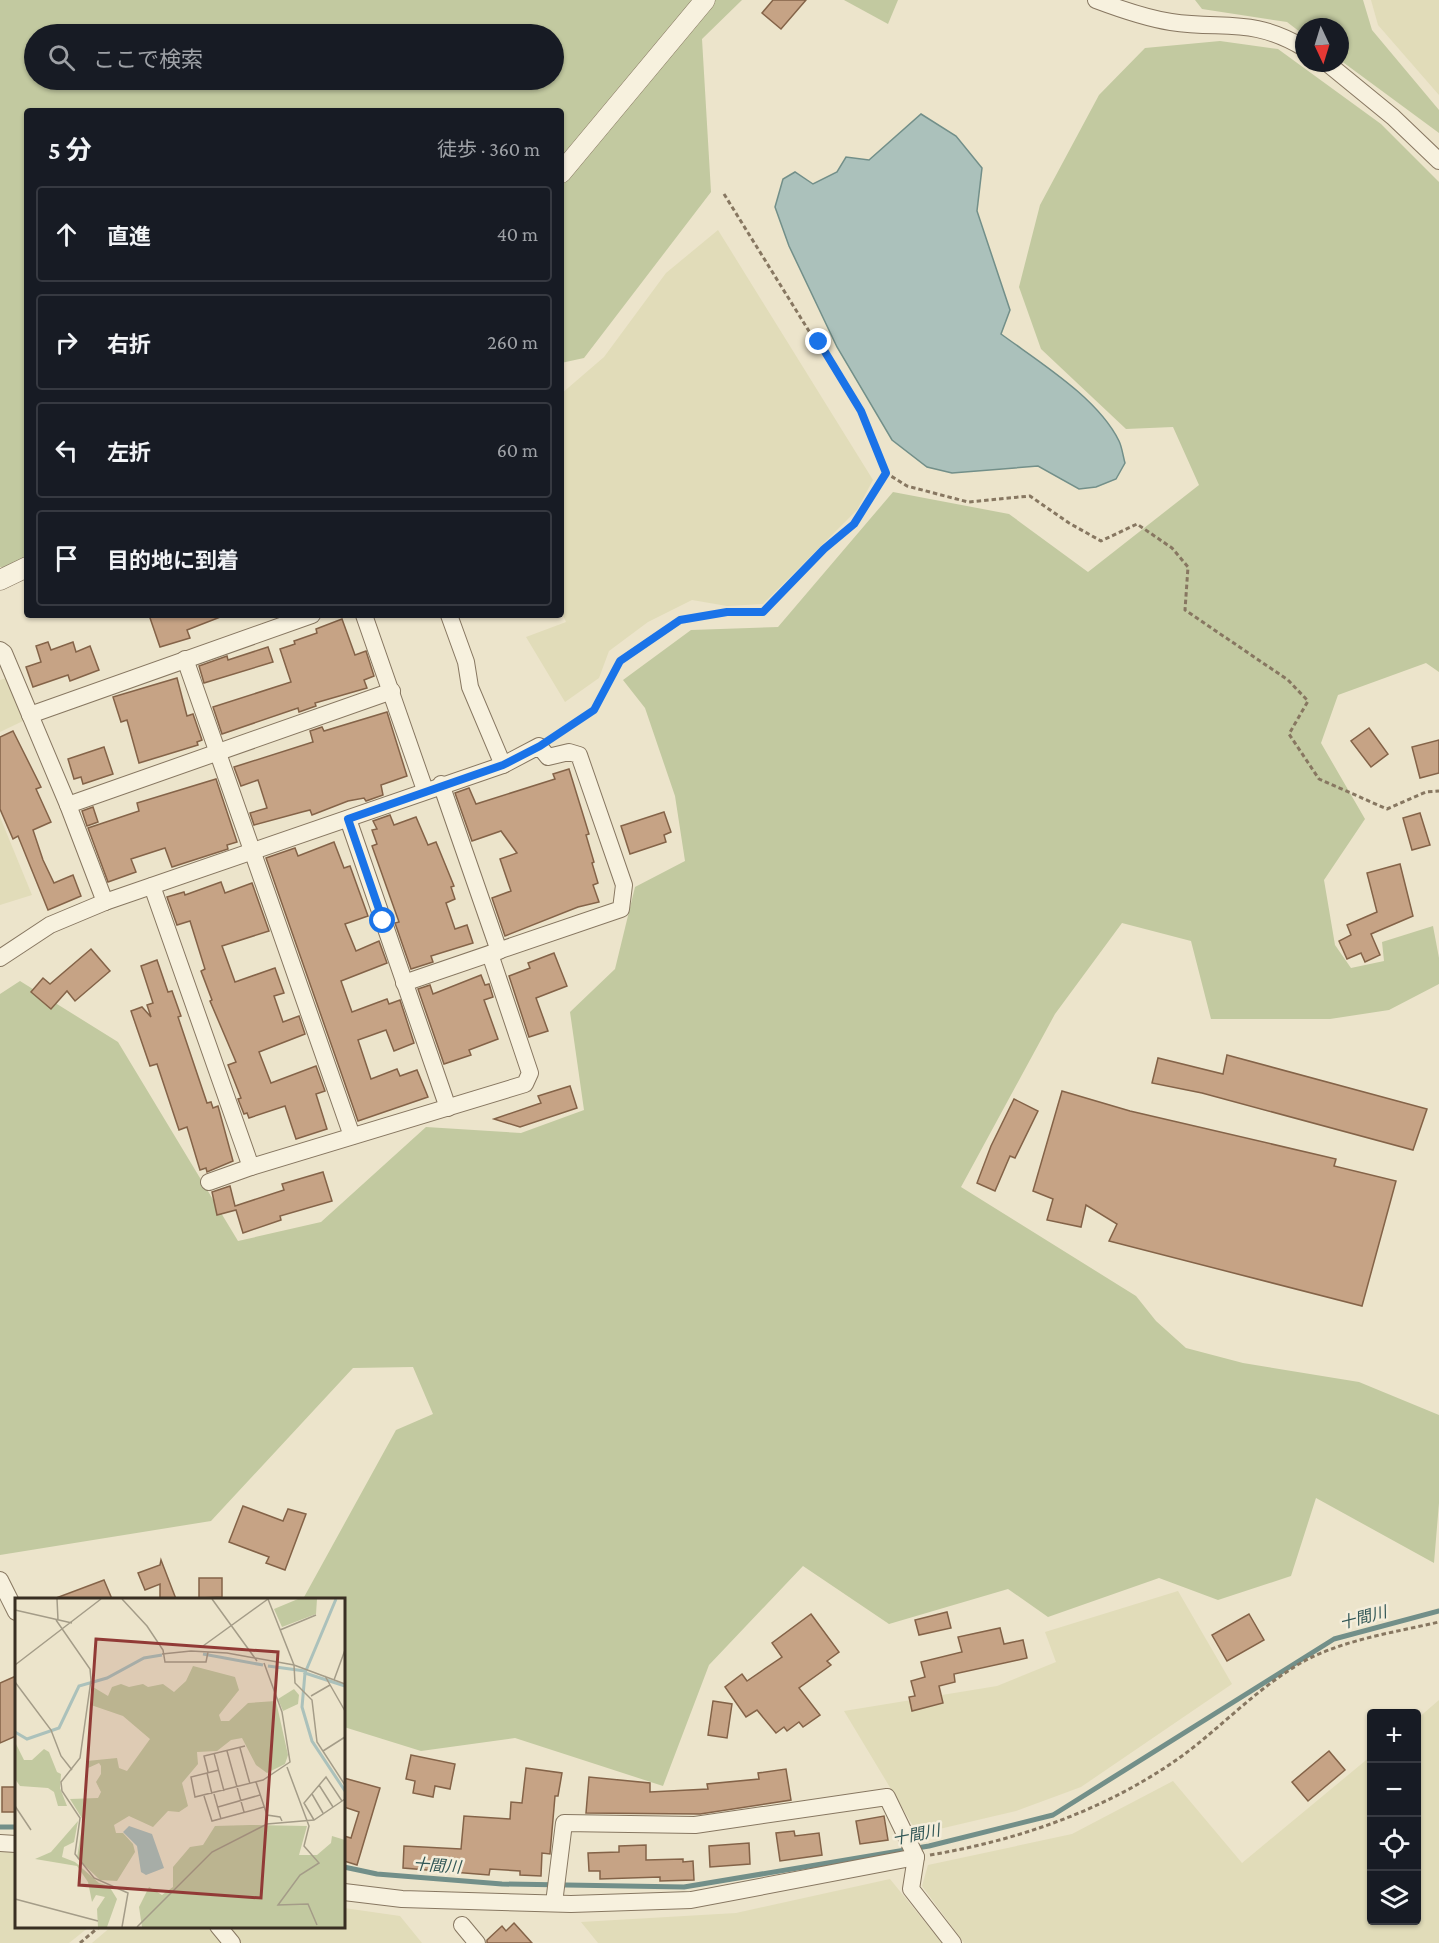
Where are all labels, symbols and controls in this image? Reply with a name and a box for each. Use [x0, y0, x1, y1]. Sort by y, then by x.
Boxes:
north arrow [1295, 18, 1349, 72]
search box [24, 24, 564, 90]
icon: search [45, 41, 78, 74]
text: ここで検索 [93, 47, 203, 72]
text: 5 分 [48, 136, 92, 165]
text: 徒歩 · 360 m [437, 138, 540, 160]
icon: ahead [50, 218, 83, 251]
text: 40 m [497, 223, 538, 245]
text: 直進 [107, 224, 151, 249]
icon: right [50, 326, 83, 359]
route end [805, 328, 831, 354]
text: 260 m [487, 331, 538, 353]
text: 右折 [107, 332, 151, 357]
icon: left [50, 434, 83, 467]
text: 60 m [497, 439, 538, 461]
text: 左折 [107, 440, 151, 465]
icon: arrive [50, 542, 83, 575]
text: 目的地に到着 [107, 548, 239, 573]
route start [369, 907, 395, 933]
inset map [15, 1598, 345, 1928]
water label: 十間川 [1338, 1603, 1390, 1632]
map controls [1367, 1709, 1421, 1925]
button: + [1367, 1709, 1421, 1763]
button: − [1367, 1763, 1421, 1817]
button: locate [1367, 1817, 1421, 1871]
water label: 十間川 [891, 1821, 943, 1847]
water label: 十間川 [412, 1855, 463, 1876]
button: layers [1367, 1871, 1421, 1925]

